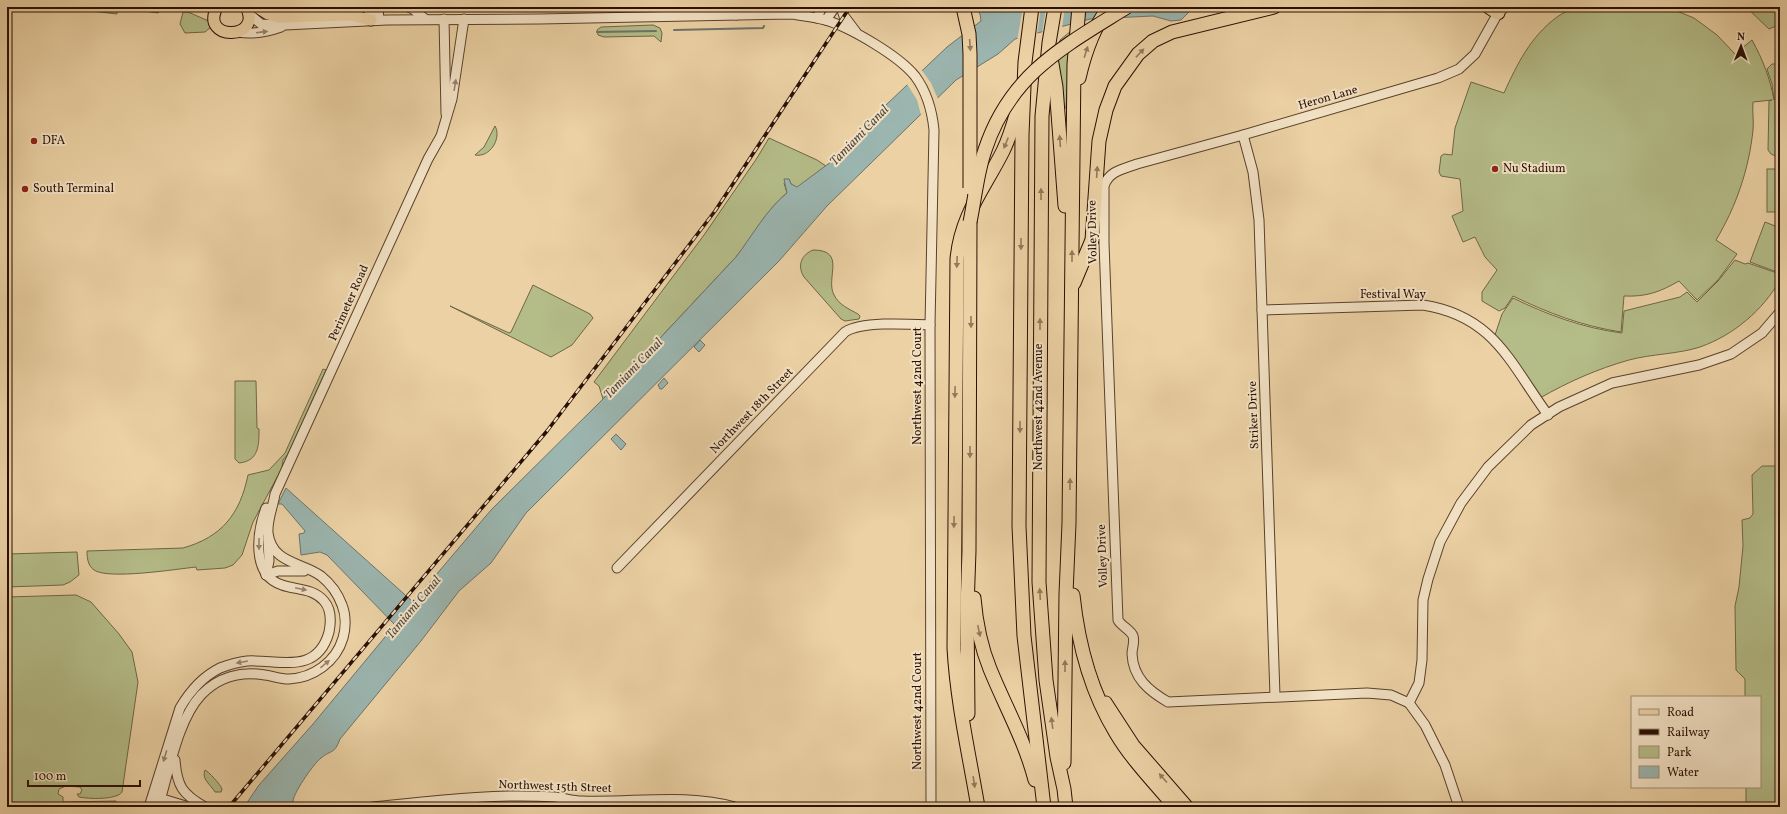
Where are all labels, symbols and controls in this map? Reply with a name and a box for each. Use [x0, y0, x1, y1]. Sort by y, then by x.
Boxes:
north arrow [1721, 26, 1761, 66]
one-way arrow [256, 29, 268, 36]
text: N [1737, 30, 1745, 45]
one-way arrow [966, 39, 973, 51]
one-way arrow [1083, 45, 1089, 57]
one-way arrow [1135, 48, 1145, 58]
one-way arrow [452, 79, 458, 91]
street label: Heron Lane [1296, 82, 1360, 114]
water label: Tamiami Canal [826, 101, 894, 170]
place label: DFA [42, 133, 66, 149]
one-way arrow [1057, 134, 1063, 147]
marker: DFA [29, 136, 39, 146]
one-way arrow [1003, 137, 1009, 149]
place label: Nu Stadium [1503, 161, 1566, 177]
marker: Nu Stadium [1490, 164, 1500, 174]
one-way arrow [1093, 166, 1100, 178]
place label: South Terminal [33, 181, 114, 197]
marker: South Terminal [20, 184, 30, 194]
one-way arrow [1038, 187, 1044, 200]
street label: Volley Drive [1084, 200, 1102, 264]
one-way arrow [1018, 238, 1024, 251]
one-way arrow [1069, 249, 1075, 262]
one-way arrow [954, 256, 960, 269]
street label: Perimeter Road [325, 262, 373, 344]
street label: Festival Way [1360, 287, 1427, 303]
one-way arrow [968, 316, 974, 329]
one-way arrow [1037, 317, 1043, 330]
street label: Northwest 42nd Court [910, 327, 926, 445]
water label: Tamiami Canal [600, 334, 668, 403]
street label: Northwest 42nd Avenue [1031, 343, 1047, 471]
street label: Northwest 18th Street [707, 365, 797, 457]
street label: Striker Drive [1245, 380, 1263, 449]
one-way arrow [952, 386, 959, 398]
one-way arrow [1017, 421, 1023, 434]
one-way arrow [967, 446, 973, 459]
one-way arrow [1067, 477, 1073, 490]
one-way arrow [951, 516, 957, 529]
street label: Volley Drive [1094, 523, 1112, 588]
one-way arrow [256, 538, 262, 551]
water label: Tamiami Canal [382, 572, 446, 644]
one-way arrow [295, 587, 307, 593]
one-way arrow [1036, 588, 1043, 600]
one-way arrow [976, 625, 982, 637]
street label: Northwest 42nd Court [910, 652, 926, 770]
one-way arrow [1062, 659, 1068, 672]
one-way arrow [236, 660, 248, 666]
one-way arrow [320, 660, 331, 669]
legend [1631, 696, 1761, 788]
text: Road [1667, 705, 1694, 721]
one-way arrow [1049, 717, 1055, 729]
text: Railway [1667, 725, 1710, 741]
text: Park [1667, 745, 1692, 761]
one-way arrow [162, 750, 168, 762]
scale bar [28, 762, 140, 788]
text: Water [1667, 765, 1699, 781]
text: 100 m [34, 769, 67, 785]
one-way arrow [1158, 772, 1167, 783]
one-way arrow [971, 776, 977, 789]
street label: Northwest 15th Street [498, 777, 612, 797]

